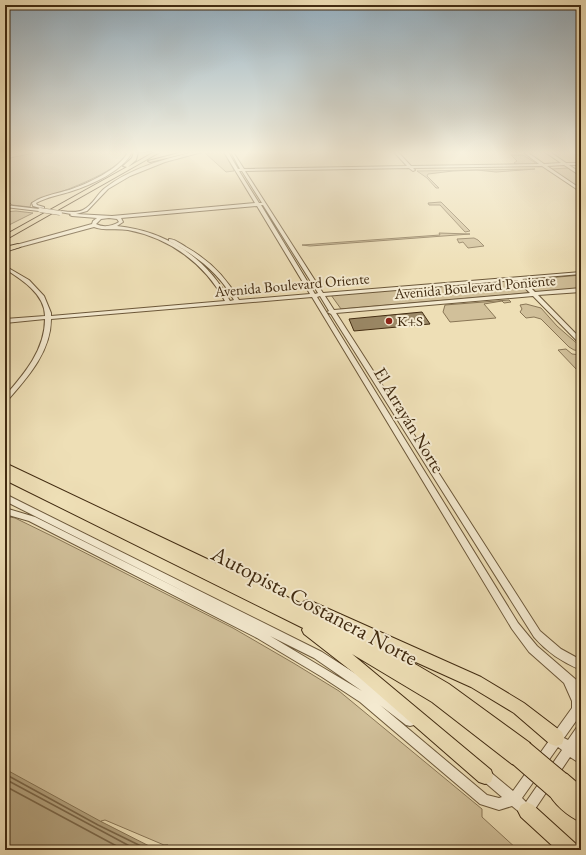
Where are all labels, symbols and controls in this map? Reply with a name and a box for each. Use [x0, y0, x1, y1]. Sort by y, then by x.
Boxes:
street label: Avenida Boulevard Oriente [213, 268, 370, 301]
street label: Avenida Boulevard Poniente [392, 270, 557, 303]
place label: K+S [397, 311, 423, 330]
marker: K+S [384, 316, 394, 326]
street label: El Arrayán Norte [369, 363, 450, 477]
street label: Autopista Costanera Norte [206, 538, 423, 672]

